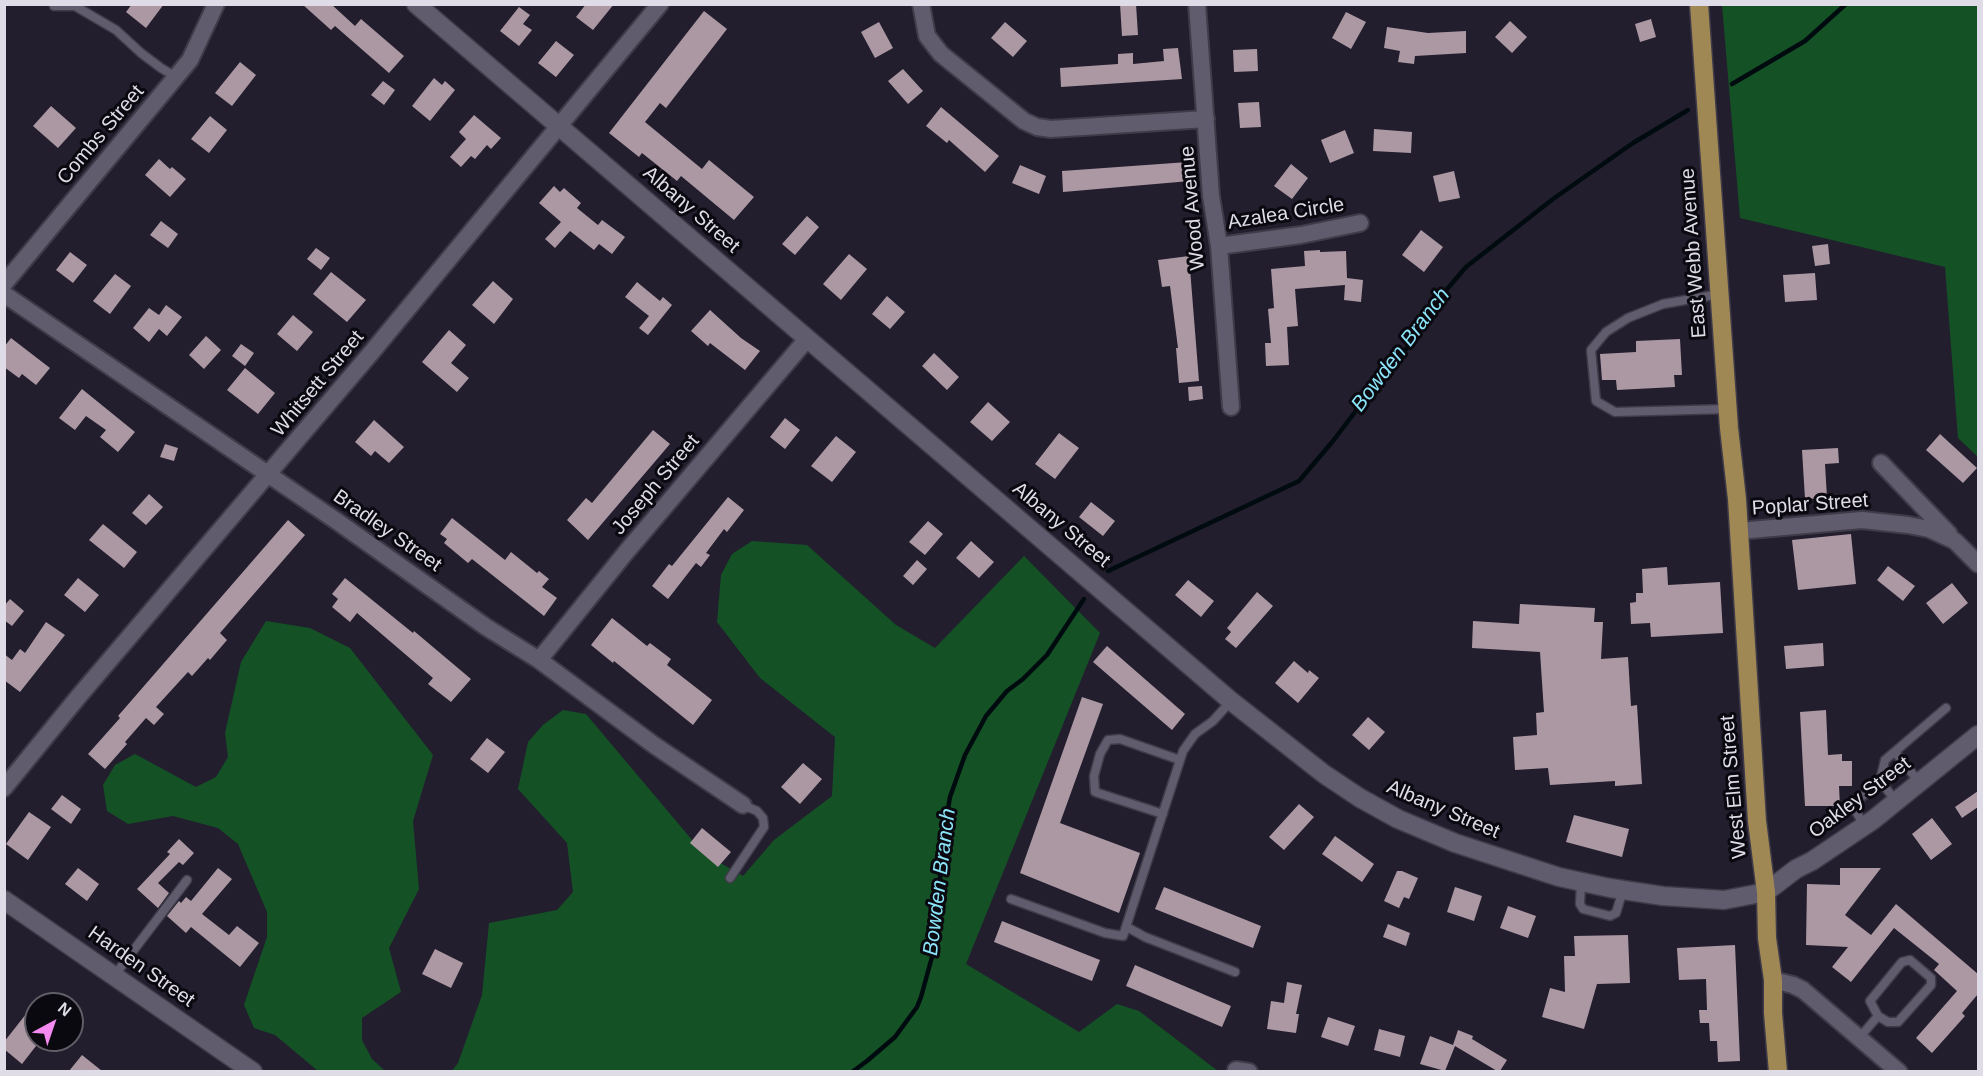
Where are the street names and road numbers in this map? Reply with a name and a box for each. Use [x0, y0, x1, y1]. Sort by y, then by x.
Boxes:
street label: Combs Street [53, 80, 149, 190]
street label: Wood Avenue [1176, 145, 1210, 271]
street label: Albany Street [638, 162, 744, 258]
street label: East Webb Avenue [1676, 167, 1712, 339]
street label: Azalea Circle [1226, 193, 1346, 235]
street label: Whitsett Street [267, 326, 369, 442]
street label: Joseph Street [607, 430, 705, 540]
street label: Albany Street [1007, 477, 1115, 573]
street label: Bradley Street [328, 485, 446, 577]
street label: Poplar Street [1751, 489, 1869, 521]
street label: West Elm Street [1716, 714, 1752, 860]
street label: Oakley Street [1804, 752, 1916, 844]
street label: Albany Street [1383, 775, 1503, 845]
street label: Harden Street [83, 921, 199, 1013]

